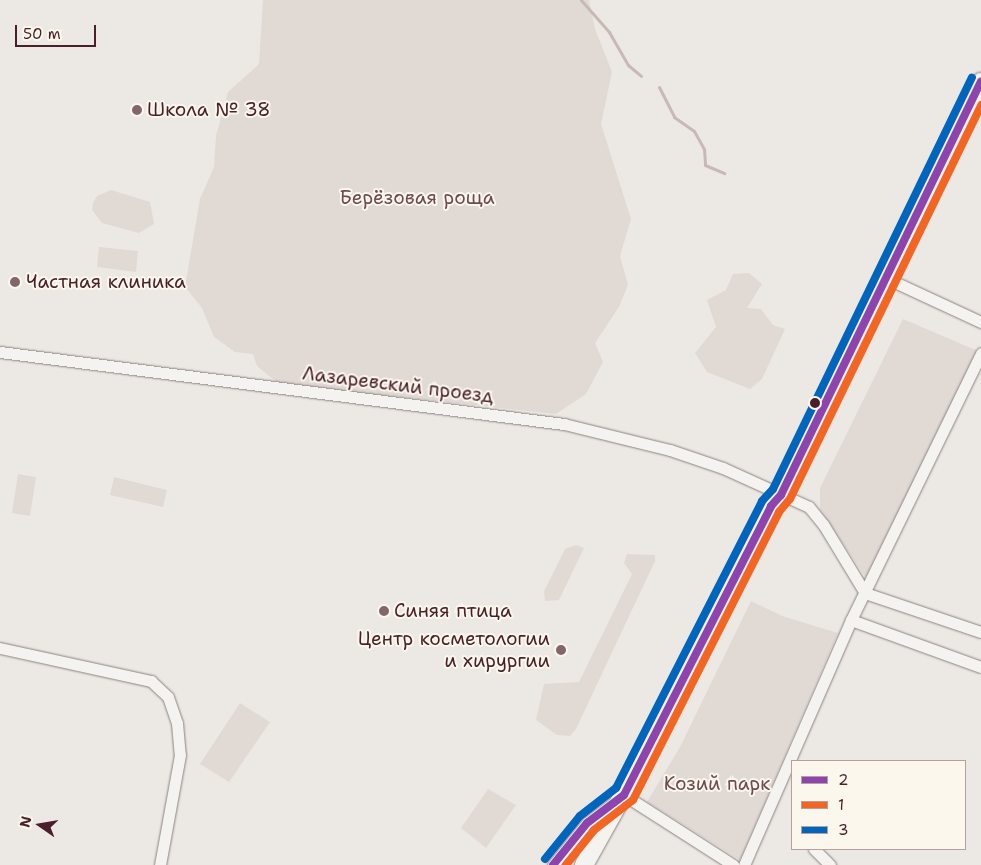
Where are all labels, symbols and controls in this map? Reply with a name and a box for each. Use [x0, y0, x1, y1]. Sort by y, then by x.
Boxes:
scale bar [18, 15, 99, 47]
text: 50 m [23, 24, 61, 44]
place label: Школа № 38 [147, 99, 271, 121]
marker: Школа № 38 [131, 104, 143, 116]
park label: Берёзовая роща [339, 187, 495, 209]
place label: Частная клиника [26, 271, 186, 293]
marker: Частная клиника [8, 275, 22, 289]
street label: Лазаревский проезд [301, 362, 495, 408]
unlabelled marker [810, 398, 820, 408]
place label: Синяя птица [394, 600, 512, 622]
marker: Синяя птица [378, 605, 390, 617]
place label: Центр косметологии и хирургии [358, 628, 550, 672]
marker: Центр косметологии и хирургии [554, 643, 568, 657]
legend [791, 760, 966, 850]
text: 2 [838, 770, 849, 790]
park label: Козий парк [664, 773, 770, 795]
text: 1 [838, 795, 844, 815]
north arrow [15, 800, 65, 850]
text: N [15, 814, 35, 829]
text: 3 [838, 820, 849, 840]

